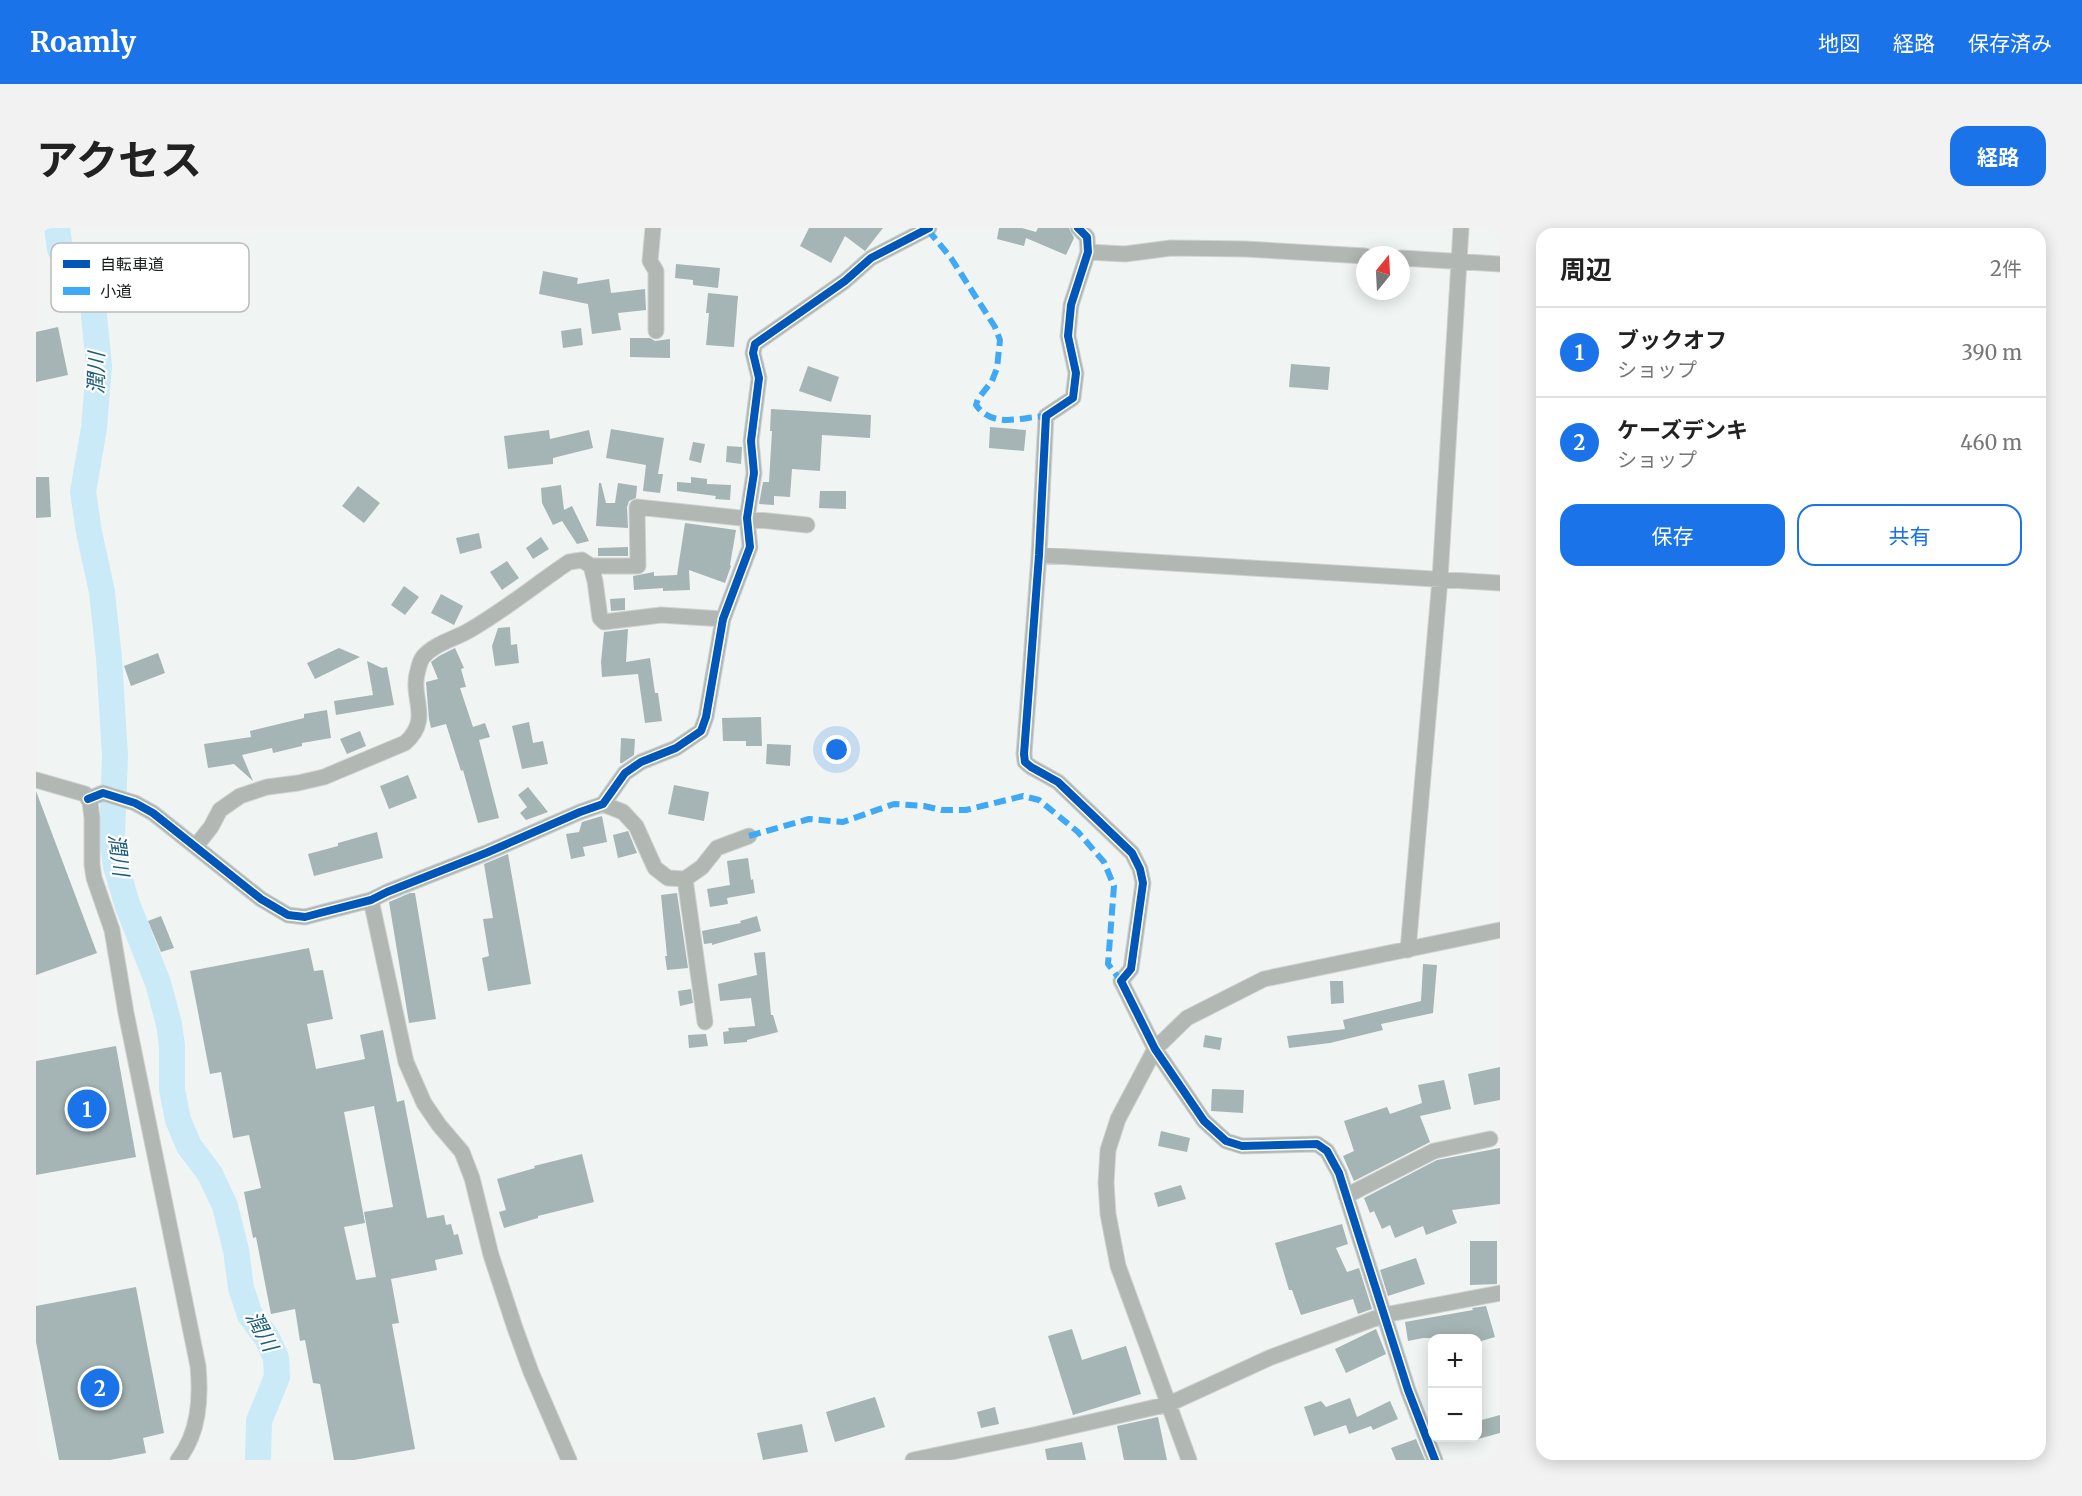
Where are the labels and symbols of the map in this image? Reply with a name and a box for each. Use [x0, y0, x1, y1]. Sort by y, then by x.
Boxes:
legend [51, 243, 249, 312]
north arrow [1356, 246, 1410, 300]
text: 自転車道 [100, 254, 164, 274]
text: 小道 [100, 281, 132, 301]
water label: 潤川 [82, 350, 110, 394]
your location [822, 735, 851, 764]
water label: 潤川 [103, 833, 135, 879]
pin: 1 [68, 1086, 106, 1132]
water label: 潤川 [240, 1306, 285, 1358]
pin: 2 [80, 1366, 120, 1410]

